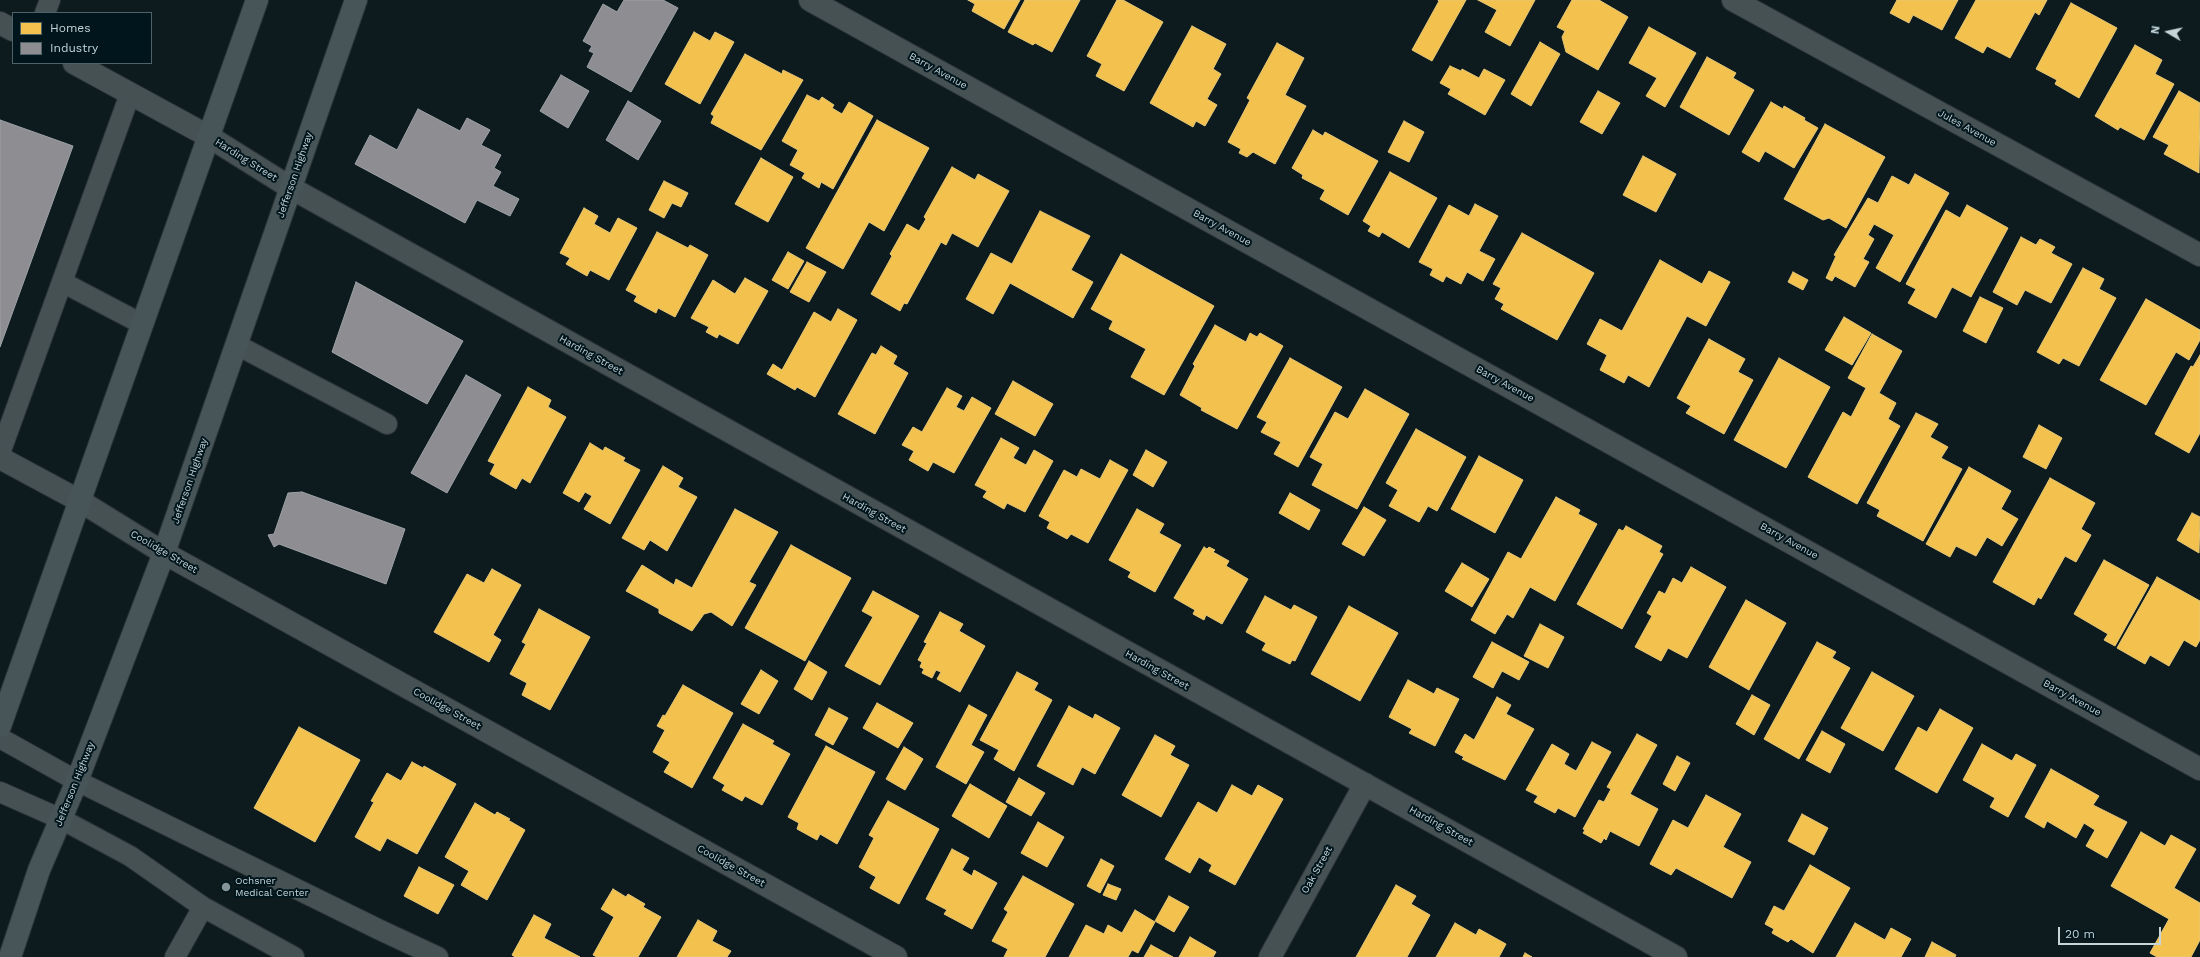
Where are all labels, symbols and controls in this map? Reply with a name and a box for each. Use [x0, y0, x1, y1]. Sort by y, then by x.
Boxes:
legend [12, 12, 152, 64]
north arrow [2148, 12, 2188, 52]
text: Homes [50, 21, 91, 35]
text: N [2149, 25, 2163, 35]
text: Industry [50, 41, 98, 55]
street label: Barry Avenue [907, 50, 969, 92]
street label: Jules Avenue [1936, 107, 1998, 149]
street label: Jefferson Highway [275, 131, 315, 219]
street label: Harding Street [213, 136, 279, 184]
street label: Barry Avenue [1191, 207, 1253, 249]
street label: Harding Street [557, 333, 625, 377]
street label: Barry Avenue [1474, 363, 1536, 405]
street label: Jefferson Highway [170, 437, 210, 525]
street label: Harding Street [840, 491, 908, 535]
street label: Barry Avenue [1758, 520, 1820, 562]
street label: Coolidge Street [128, 528, 200, 576]
street label: Harding Street [1123, 648, 1191, 692]
street label: Barry Avenue [2041, 677, 2103, 719]
street label: Coolidge Street [411, 685, 483, 733]
street label: Jefferson Highway [53, 740, 97, 828]
street label: Harding Street [1407, 804, 1475, 848]
street label: Coolidge Street [695, 842, 767, 890]
street label: Oak Street [1299, 844, 1335, 896]
place label: Ochsner Medical Center [235, 875, 309, 898]
marker: Ochsner Medical Center [220, 881, 232, 893]
scale bar [2060, 919, 2163, 945]
text: 20 m [2065, 927, 2095, 941]

